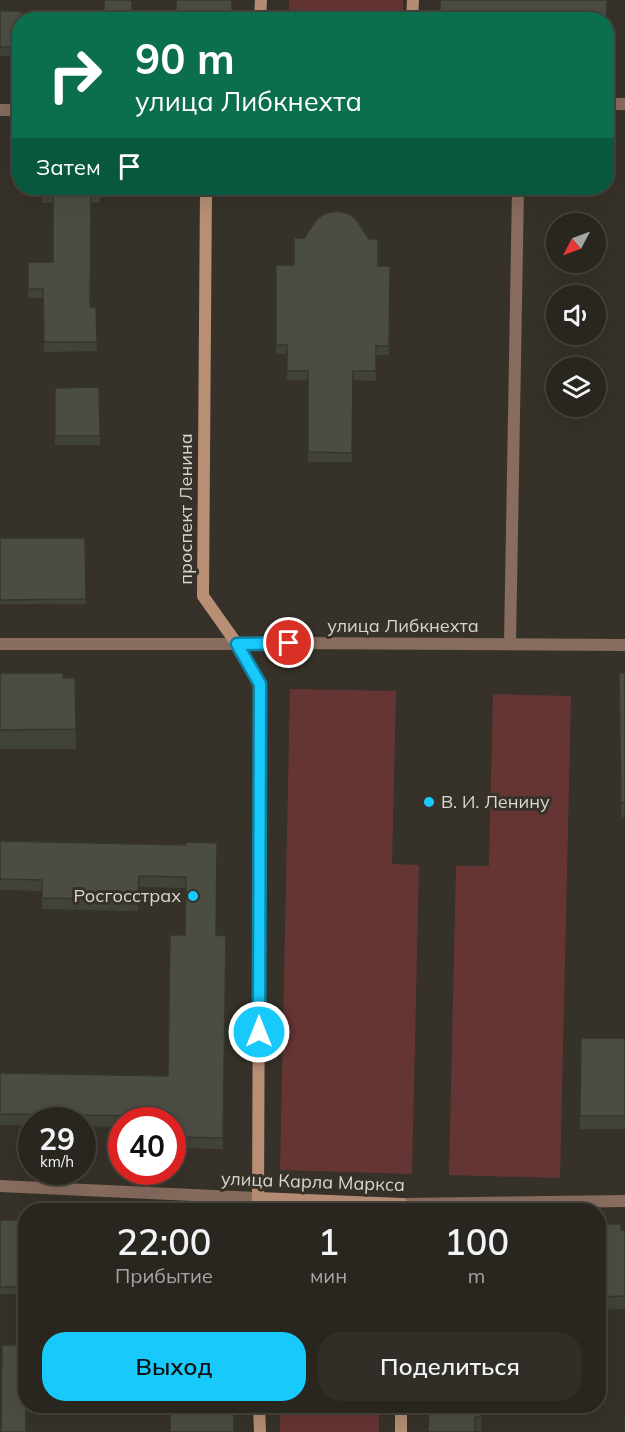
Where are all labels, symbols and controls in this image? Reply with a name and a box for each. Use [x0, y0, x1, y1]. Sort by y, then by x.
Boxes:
text: 90 m [135, 32, 235, 85]
icon: right [36, 36, 114, 114]
text: улица Либкнехта [135, 84, 362, 118]
icon: arrive [113, 150, 146, 183]
text: Затем [36, 153, 101, 181]
north arrow [546, 213, 606, 273]
map controls [546, 213, 606, 417]
button: sound [546, 285, 606, 345]
button: layers [546, 357, 606, 417]
street label: проспект Ленина [174, 433, 197, 585]
street label: улица Либкнехта [327, 614, 479, 637]
pin [263, 617, 314, 668]
icon: arrive [272, 626, 305, 659]
place label: В. И. Ленину [441, 790, 550, 813]
marker: В. И. Ленину [422, 795, 436, 809]
place label: Росгосстрах [73, 884, 181, 907]
marker: Росгосстрах [186, 889, 200, 903]
position arrow [227, 1000, 291, 1064]
speed limit sign: 40 [108, 1107, 186, 1185]
text: 29 [39, 1120, 75, 1158]
text: km/h [40, 1152, 74, 1171]
street label: улица Карла Маркса [221, 1167, 405, 1196]
text: 22:00 [116, 1219, 211, 1264]
text: 1 [318, 1219, 339, 1264]
text: 100 [444, 1219, 509, 1264]
text: Прибытие [115, 1263, 213, 1288]
text: мин [310, 1263, 347, 1288]
text: m [468, 1263, 485, 1288]
button: Выход [42, 1332, 306, 1401]
button: Поделиться [318, 1332, 582, 1401]

